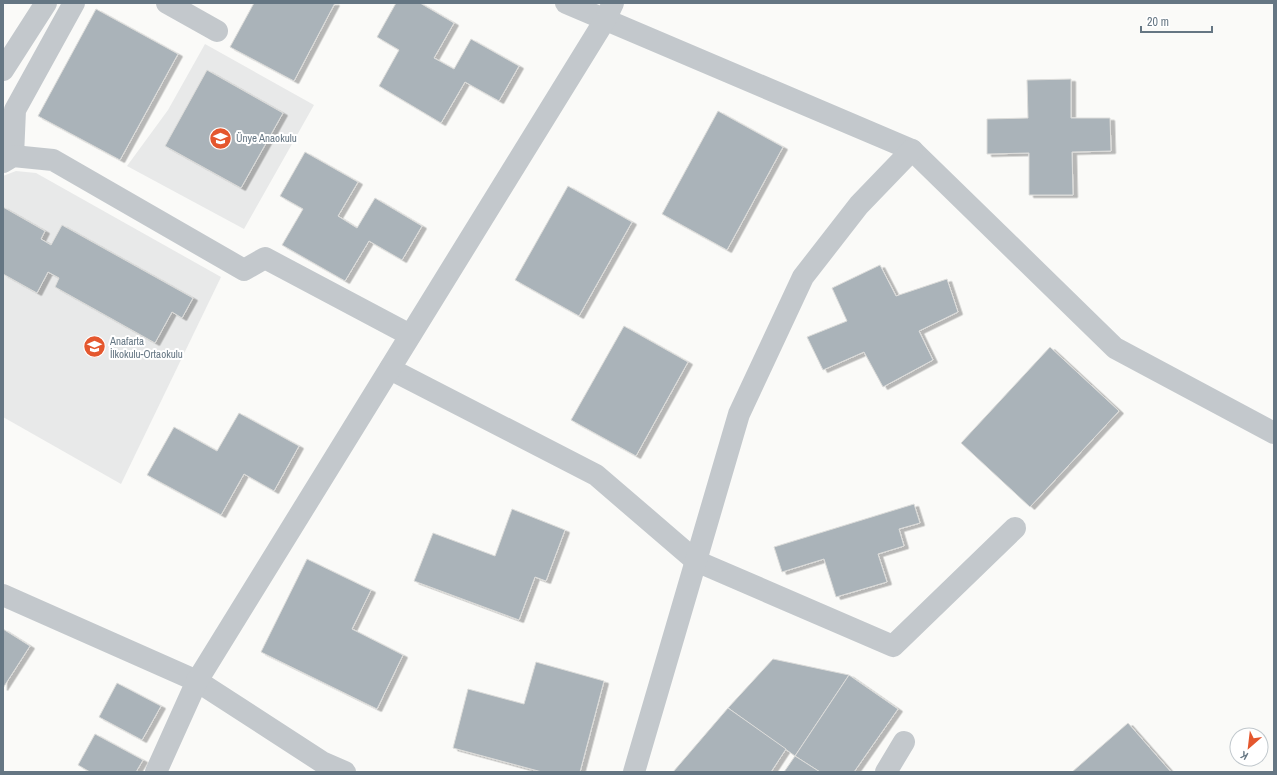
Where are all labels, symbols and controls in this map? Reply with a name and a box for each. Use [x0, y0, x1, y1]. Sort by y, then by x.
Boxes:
scale bar [1141, 8, 1212, 34]
text: 20 m [1147, 14, 1169, 30]
school or university icon: Ünye Anaokulu [208, 125, 234, 151]
place label: Ünye Anaokulu [236, 131, 297, 145]
school or university icon: Anafarta İlkokulu-Ortaokulu [82, 334, 108, 360]
place label: Anafarta İlkokulu-Ortaokulu [109, 334, 183, 361]
north arrow [1229, 727, 1269, 767]
text: K [1238, 748, 1250, 764]

